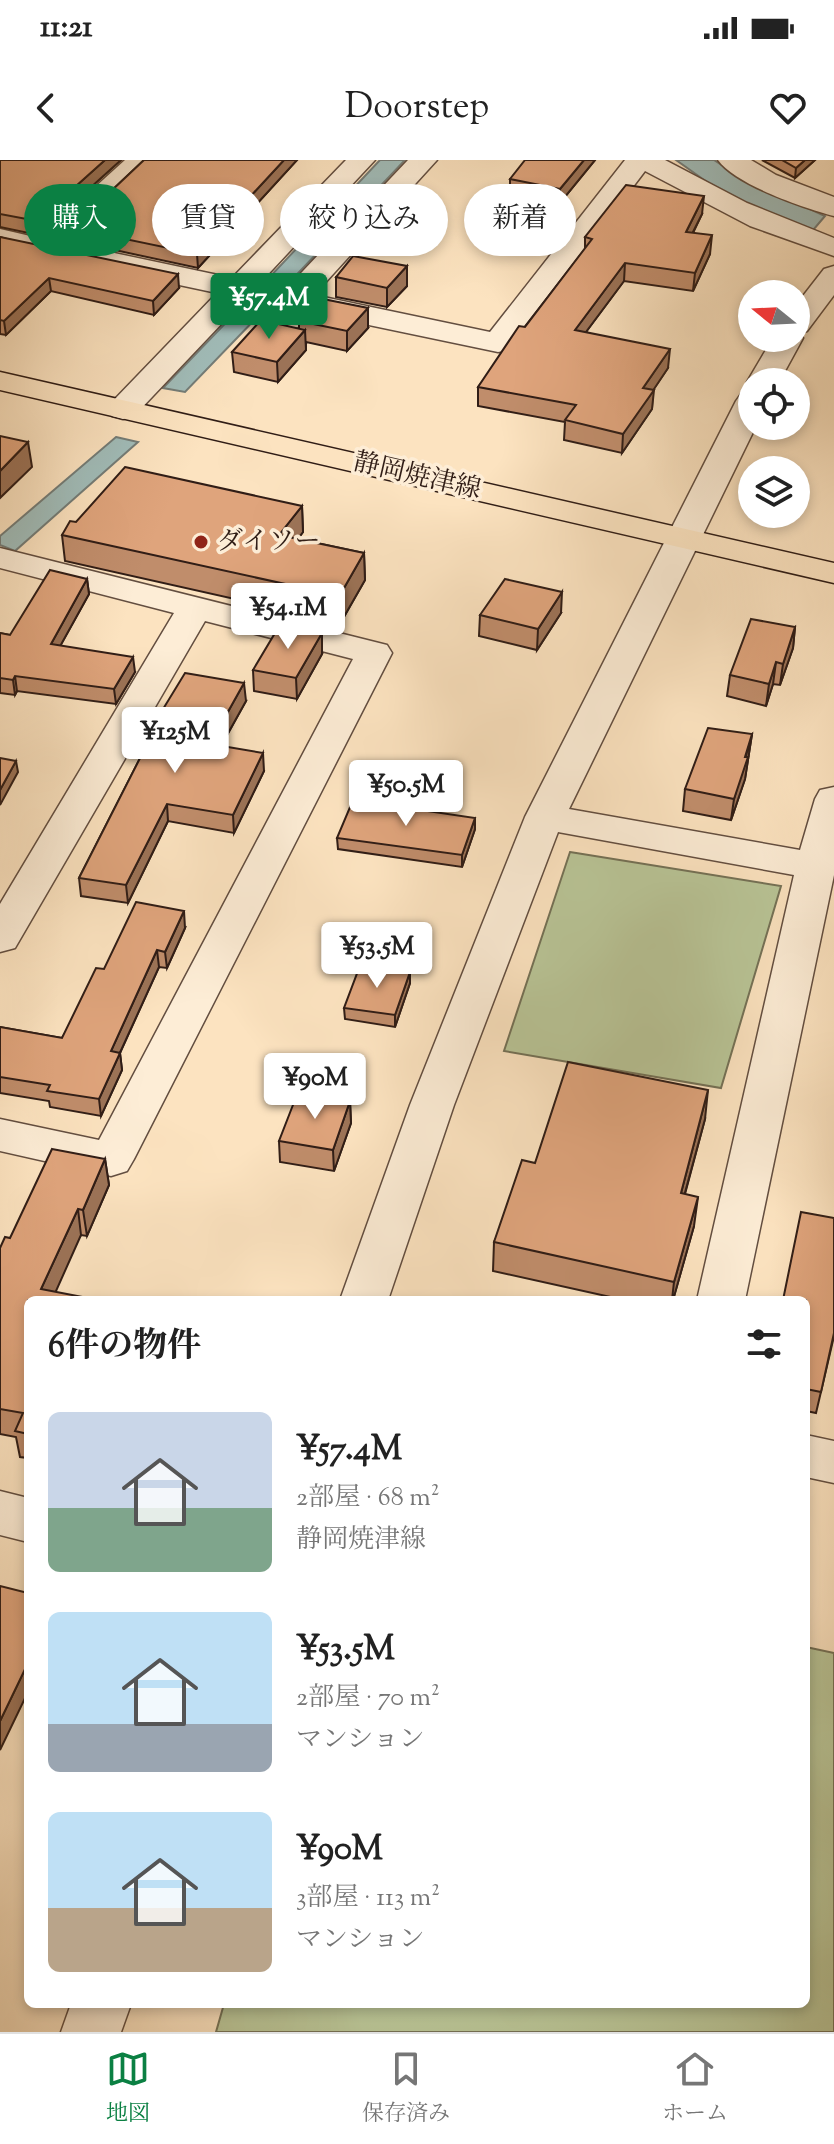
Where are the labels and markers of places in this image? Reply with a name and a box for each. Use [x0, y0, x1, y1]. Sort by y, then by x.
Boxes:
pin: ¥57.4M [204, 273, 334, 341]
place label: ダイソー [217, 524, 320, 561]
marker: ダイソー [192, 533, 210, 551]
pin: ¥54.1M [223, 583, 353, 651]
pin: ¥125M [119, 707, 231, 775]
pin: ¥50.5M [341, 760, 471, 828]
pin: ¥53.5M [312, 922, 442, 990]
pin: ¥90M [268, 1053, 362, 1121]

